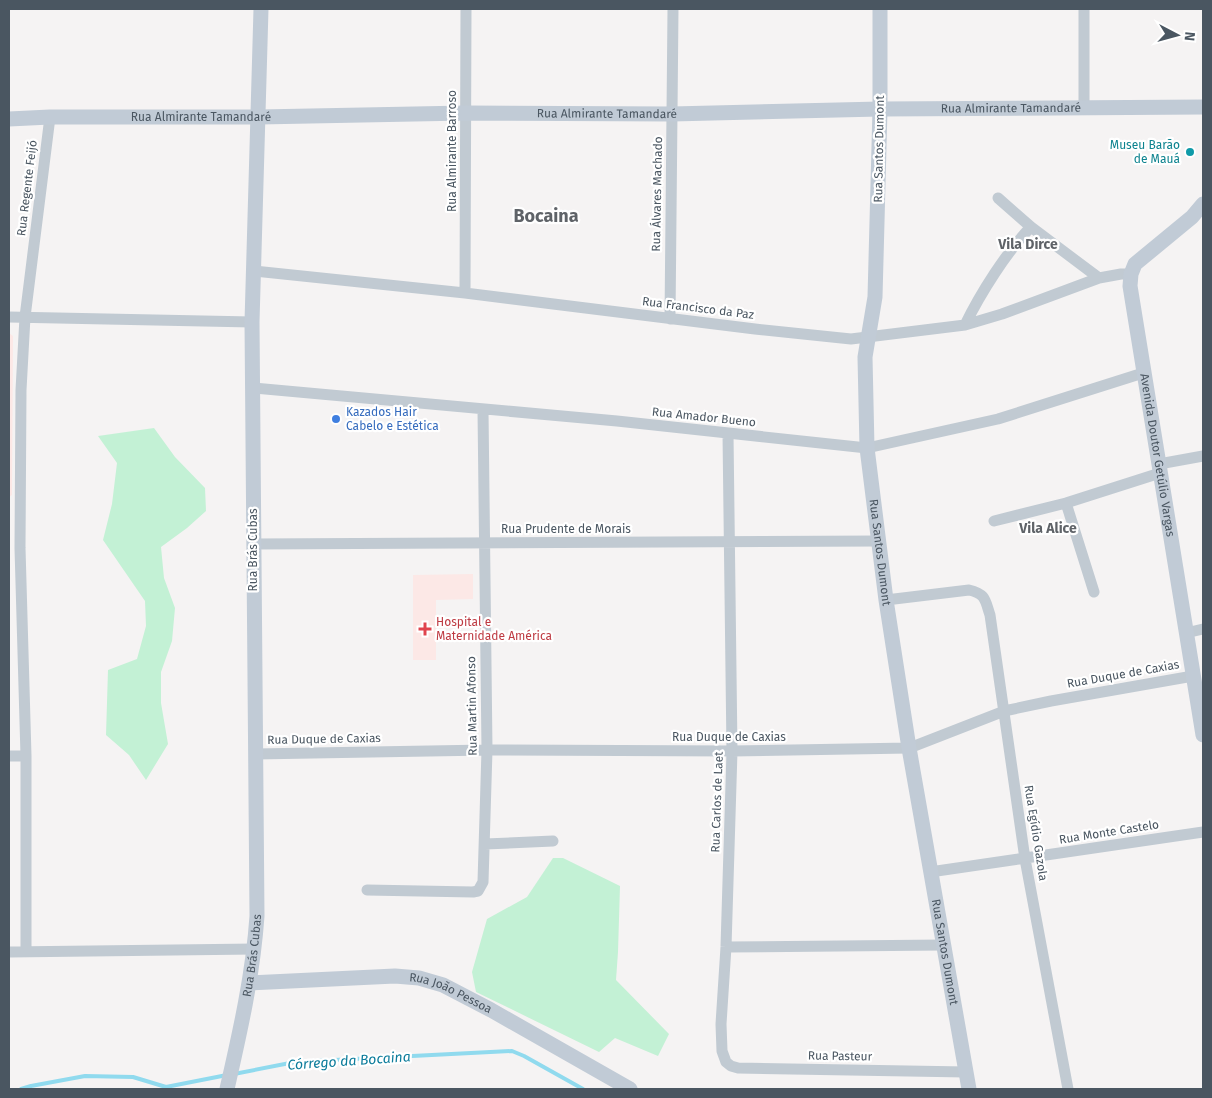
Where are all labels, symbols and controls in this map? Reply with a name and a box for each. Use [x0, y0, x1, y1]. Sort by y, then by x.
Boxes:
north arrow [1152, 10, 1202, 60]
text: N [1180, 31, 1198, 42]
street label: Rua Almirante Barroso [445, 90, 459, 212]
street label: Rua Santos Dumont [871, 95, 887, 203]
street label: Rua Almirante Tamandaré [941, 101, 1081, 116]
street label: Rua Almirante Tamandaré [537, 106, 677, 121]
street label: Rua Almirante Tamandaré [131, 110, 271, 124]
street label: Rua Álvares Machado [648, 136, 665, 252]
place label: Museu Barão de Mauá [1110, 138, 1180, 166]
street label: Rua Regente Feijó [14, 139, 40, 237]
marker: Museu Barão de Mauá [1184, 146, 1196, 158]
district label: Bocaina [513, 205, 579, 227]
district label: Vila Dirce [997, 236, 1058, 253]
street label: Rua Francisco da Paz [641, 294, 755, 322]
street label: Avenida Doutor Getúlio Vargas [1137, 372, 1178, 538]
place label: Kazados Hair Cabelo e Estética [346, 405, 439, 433]
street label: Rua Amador Bueno [651, 405, 757, 429]
marker: Kazados Hair Cabelo e Estética [330, 413, 342, 425]
street label: Rua Santos Dumont [866, 498, 894, 607]
street label: Rua Brás Cubas [246, 508, 260, 592]
district label: Vila Alice [1018, 520, 1077, 537]
street label: Rua Prudente de Morais [501, 522, 631, 536]
place label: Hospital e Maternidade América [436, 615, 552, 643]
marker: Hospital e Maternidade América [418, 622, 432, 636]
street label: Rua Martin Afonso [464, 656, 480, 756]
street label: Rua Duque de Caxias [1066, 657, 1181, 691]
street label: Rua Duque de Caxias [672, 730, 786, 744]
street label: Rua Duque de Caxias [267, 731, 381, 747]
street label: Rua Carlos de Laet [708, 751, 726, 853]
street label: Rua Egídio Gazola [1022, 784, 1050, 882]
street label: Rua Monte Castelo [1058, 817, 1160, 847]
street label: Rua Santos Dumont [929, 898, 961, 1007]
street label: Rua Brás Cubas [240, 913, 264, 998]
street label: Rua João Pessoa [409, 970, 494, 1016]
water label: Córrego da Bocaina [287, 1048, 411, 1074]
street label: Rua Pasteur [808, 1048, 873, 1064]

